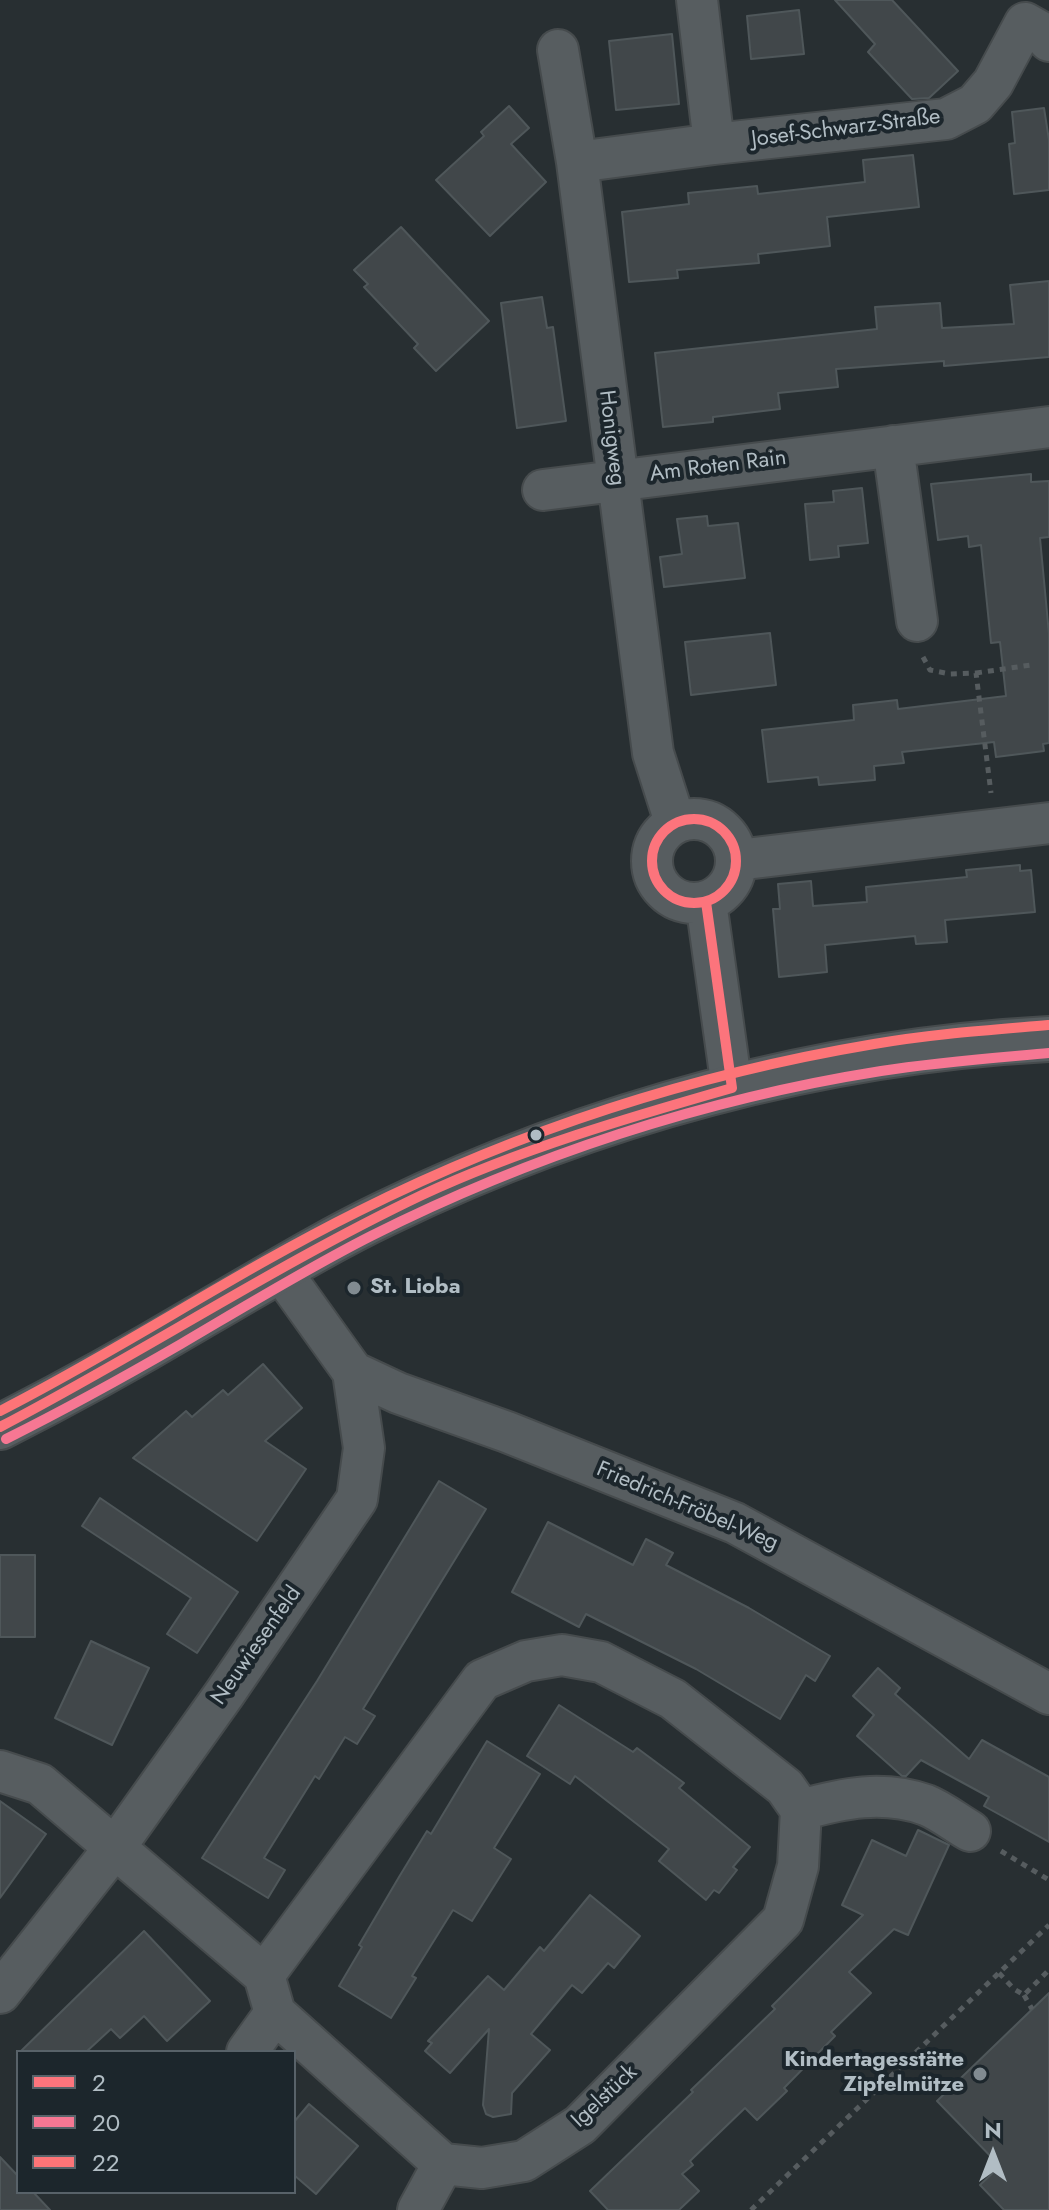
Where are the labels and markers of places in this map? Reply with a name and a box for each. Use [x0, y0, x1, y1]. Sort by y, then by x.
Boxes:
unlabelled marker [528, 1127, 544, 1143]
place label: St. Lioba [370, 1275, 461, 1301]
marker: St. Lioba [345, 1279, 363, 1297]
place label: Kindertagesstätte Zipfelmütze [784, 2048, 964, 2100]
marker: Kindertagesstätte Zipfelmütze [971, 2065, 989, 2083]

